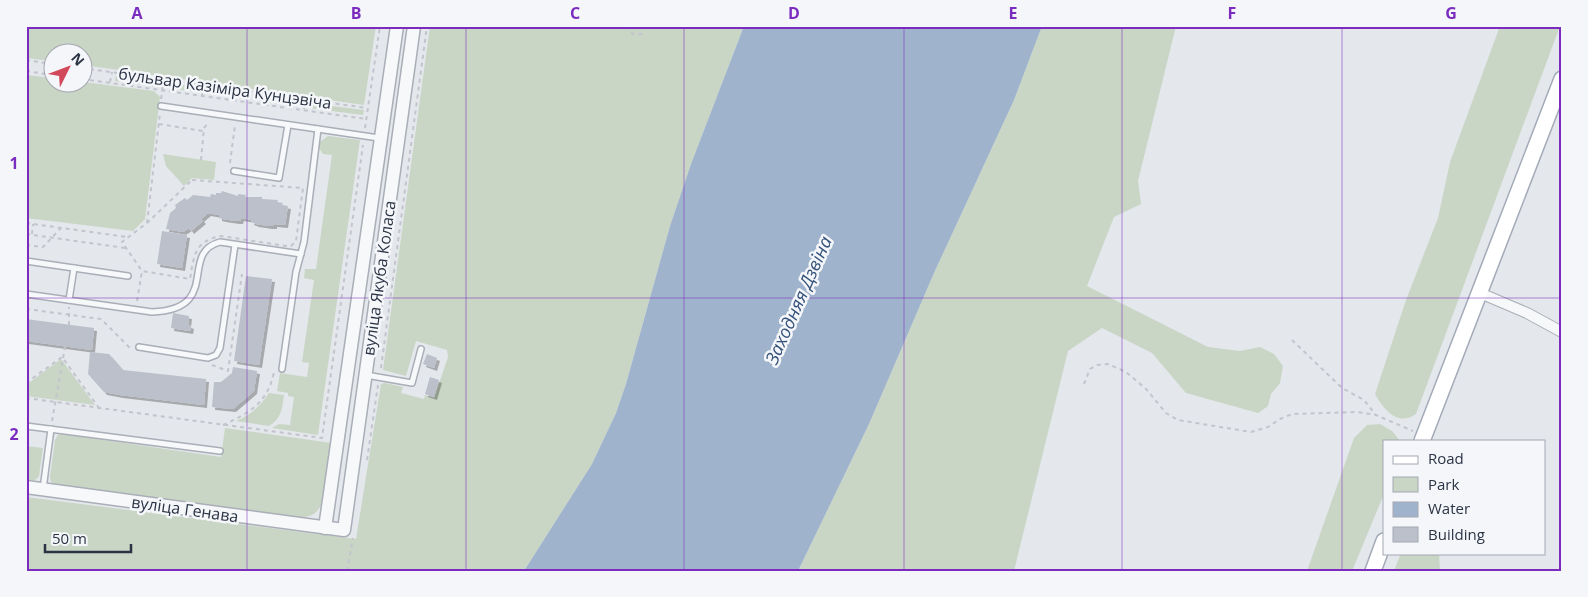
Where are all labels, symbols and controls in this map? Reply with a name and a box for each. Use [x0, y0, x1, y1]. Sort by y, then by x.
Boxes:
text: A [131, 2, 143, 24]
text: B [351, 2, 361, 24]
text: C [570, 2, 580, 24]
text: D [788, 2, 800, 24]
text: E [1009, 2, 1018, 24]
text: F [1228, 2, 1236, 24]
text: G [1445, 2, 1457, 24]
north arrow [42, 42, 92, 92]
text: N [67, 48, 89, 70]
street label: бульвар Казіміра Кунцэвіча [117, 62, 333, 114]
text: 1 [9, 152, 19, 174]
street label: вуліца Якуба Коласа [357, 199, 401, 357]
water label: Заходняя Дзвіна [759, 232, 837, 369]
text: 2 [9, 423, 19, 445]
legend [1383, 440, 1546, 554]
text: Road [1428, 448, 1464, 468]
text: Park [1428, 474, 1459, 494]
street label: вуліца Генава [130, 491, 240, 527]
text: Water [1428, 498, 1470, 518]
scale bar [45, 522, 131, 554]
text: Building [1428, 524, 1485, 544]
text: 50 m [52, 528, 87, 548]

